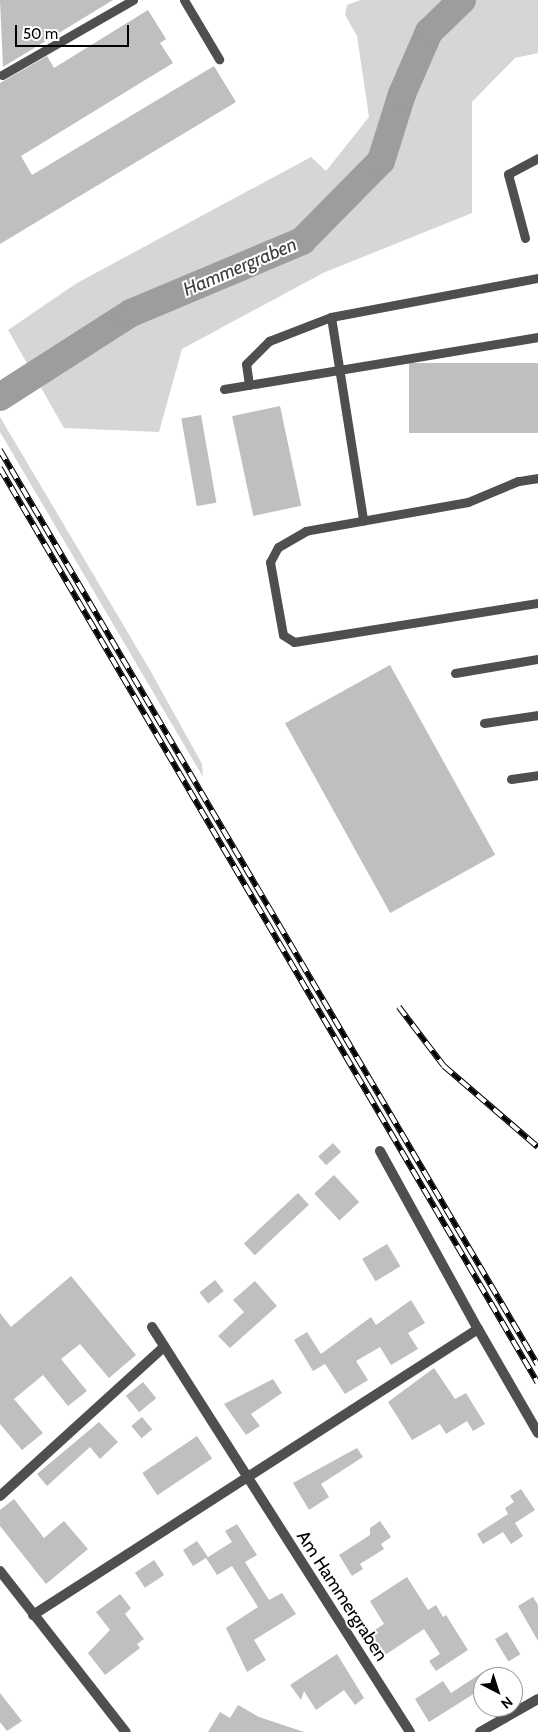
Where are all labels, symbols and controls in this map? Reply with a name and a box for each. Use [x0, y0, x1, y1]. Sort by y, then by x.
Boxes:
scale bar [18, 15, 131, 47]
text: 50 m [23, 25, 58, 43]
water label: Hammergraben [180, 233, 300, 301]
street label: Am Hammergraben [292, 1527, 392, 1665]
north arrow [473, 1667, 523, 1717]
text: N [497, 1693, 517, 1713]

